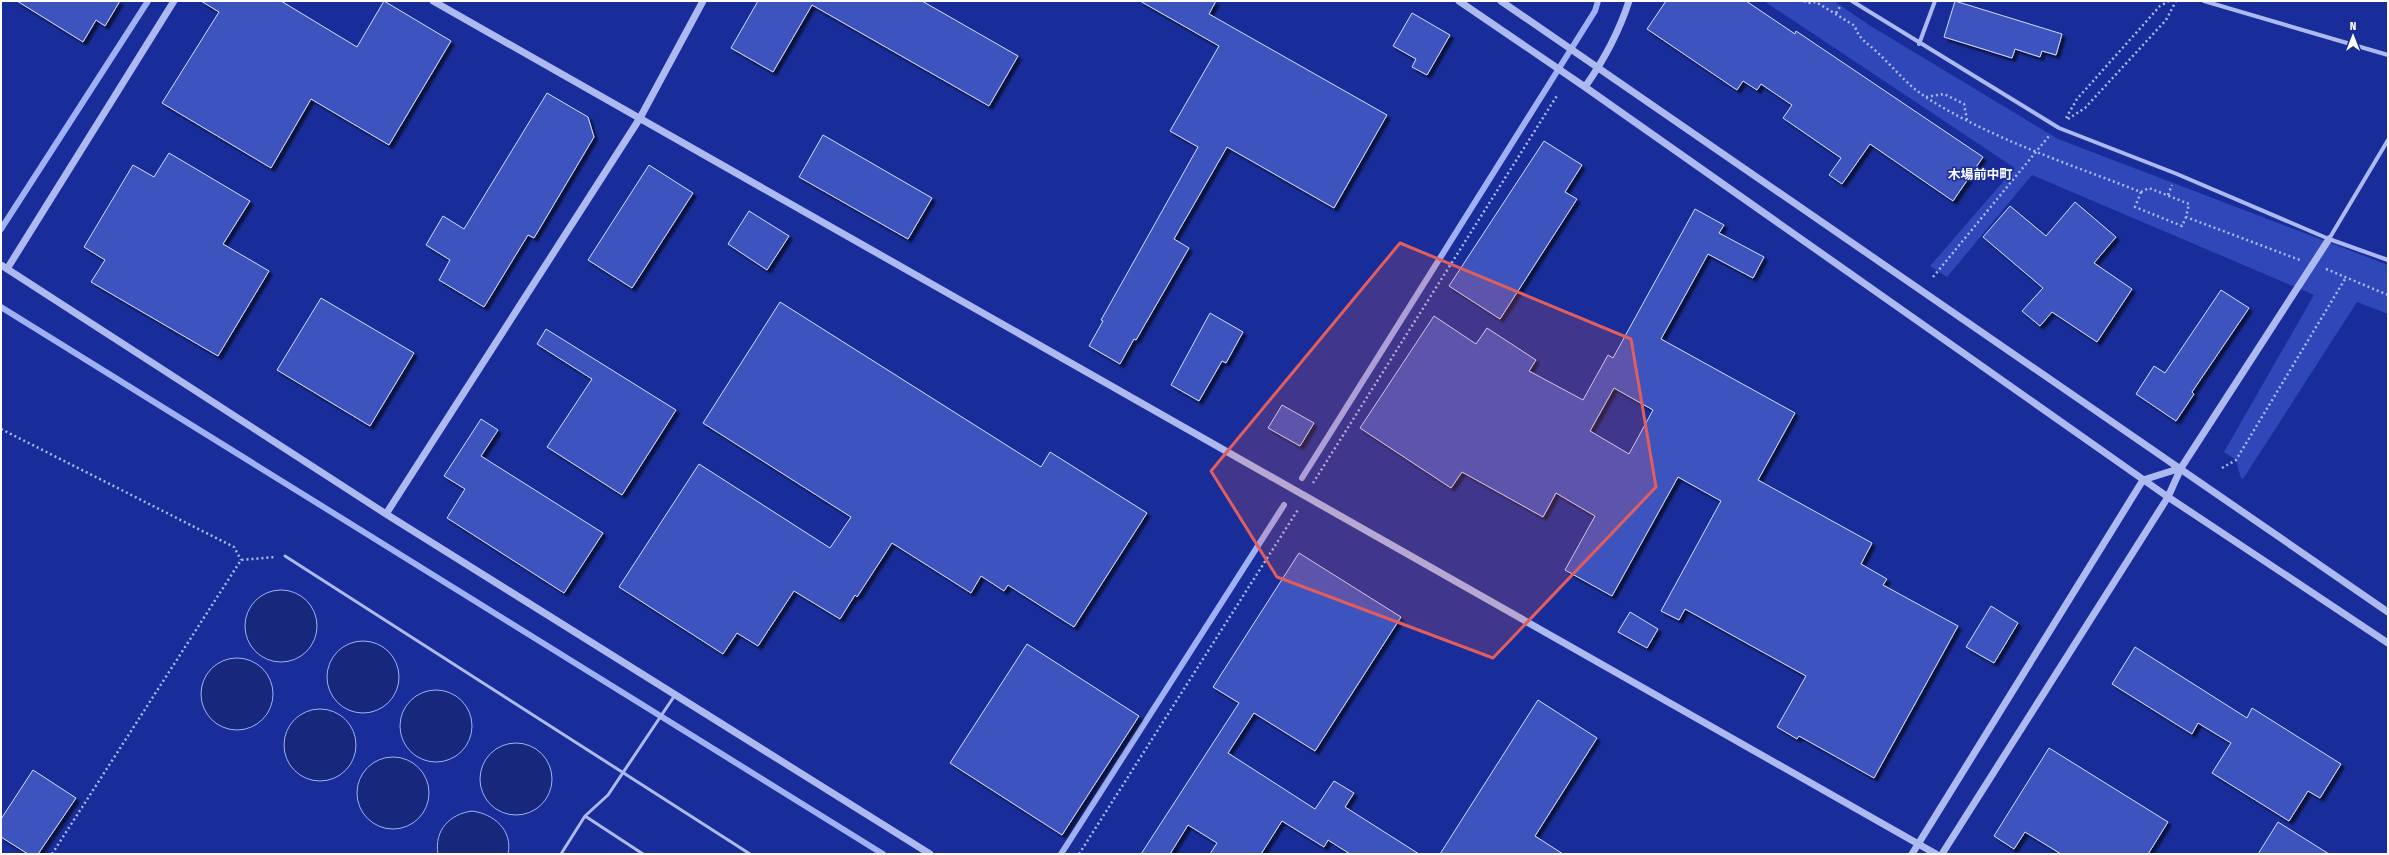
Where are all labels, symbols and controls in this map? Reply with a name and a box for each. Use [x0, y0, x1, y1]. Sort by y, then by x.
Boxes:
north arrow [2333, 16, 2373, 56]
text: N [2350, 20, 2356, 33]
district label: 木場前中町 [1947, 167, 2013, 182]

